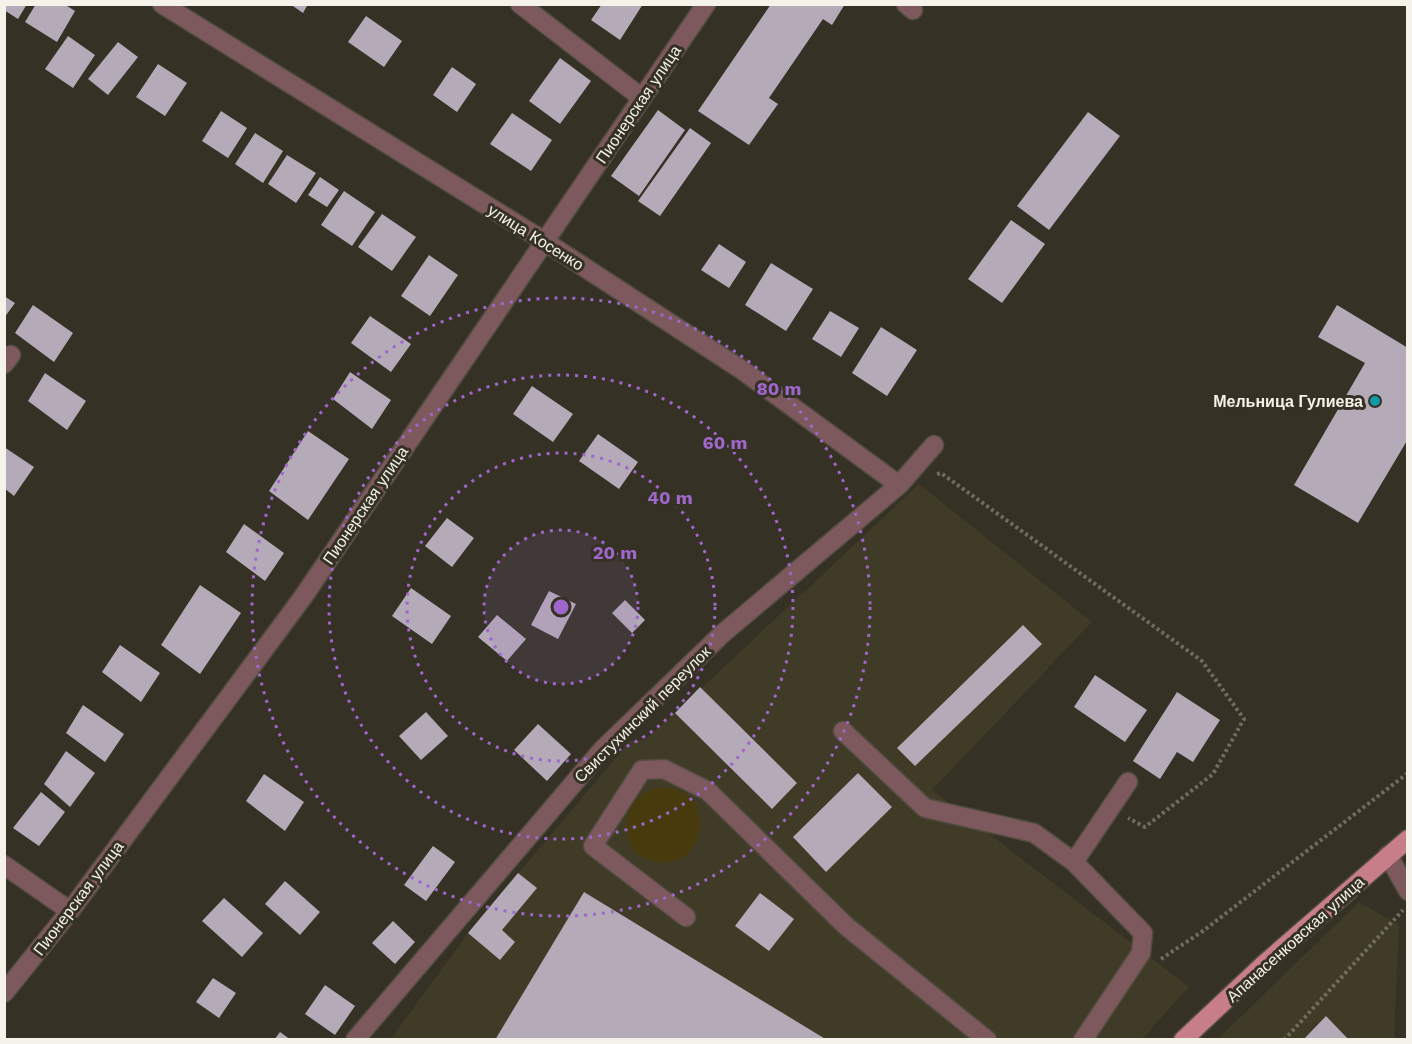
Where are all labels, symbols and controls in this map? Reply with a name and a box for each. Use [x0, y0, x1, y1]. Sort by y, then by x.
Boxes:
street label: Пионерская улица [592, 42, 685, 167]
street label: улица Косенко [484, 200, 587, 275]
text: 80 m [757, 378, 801, 399]
place label: Мельница Гулиева [1213, 392, 1363, 411]
marker: Мельница Гулиева [1368, 394, 1382, 408]
text: 60 m [703, 432, 747, 453]
street label: Пионерская улица [319, 443, 412, 568]
text: 40 m [647, 487, 693, 508]
text: 20 m [593, 542, 637, 563]
centre of rings [551, 597, 571, 617]
street label: Свистухинский переулок [570, 642, 715, 786]
street label: Пионерская улица [29, 837, 128, 959]
street label: Апанасенковская улица [1223, 873, 1368, 1006]

